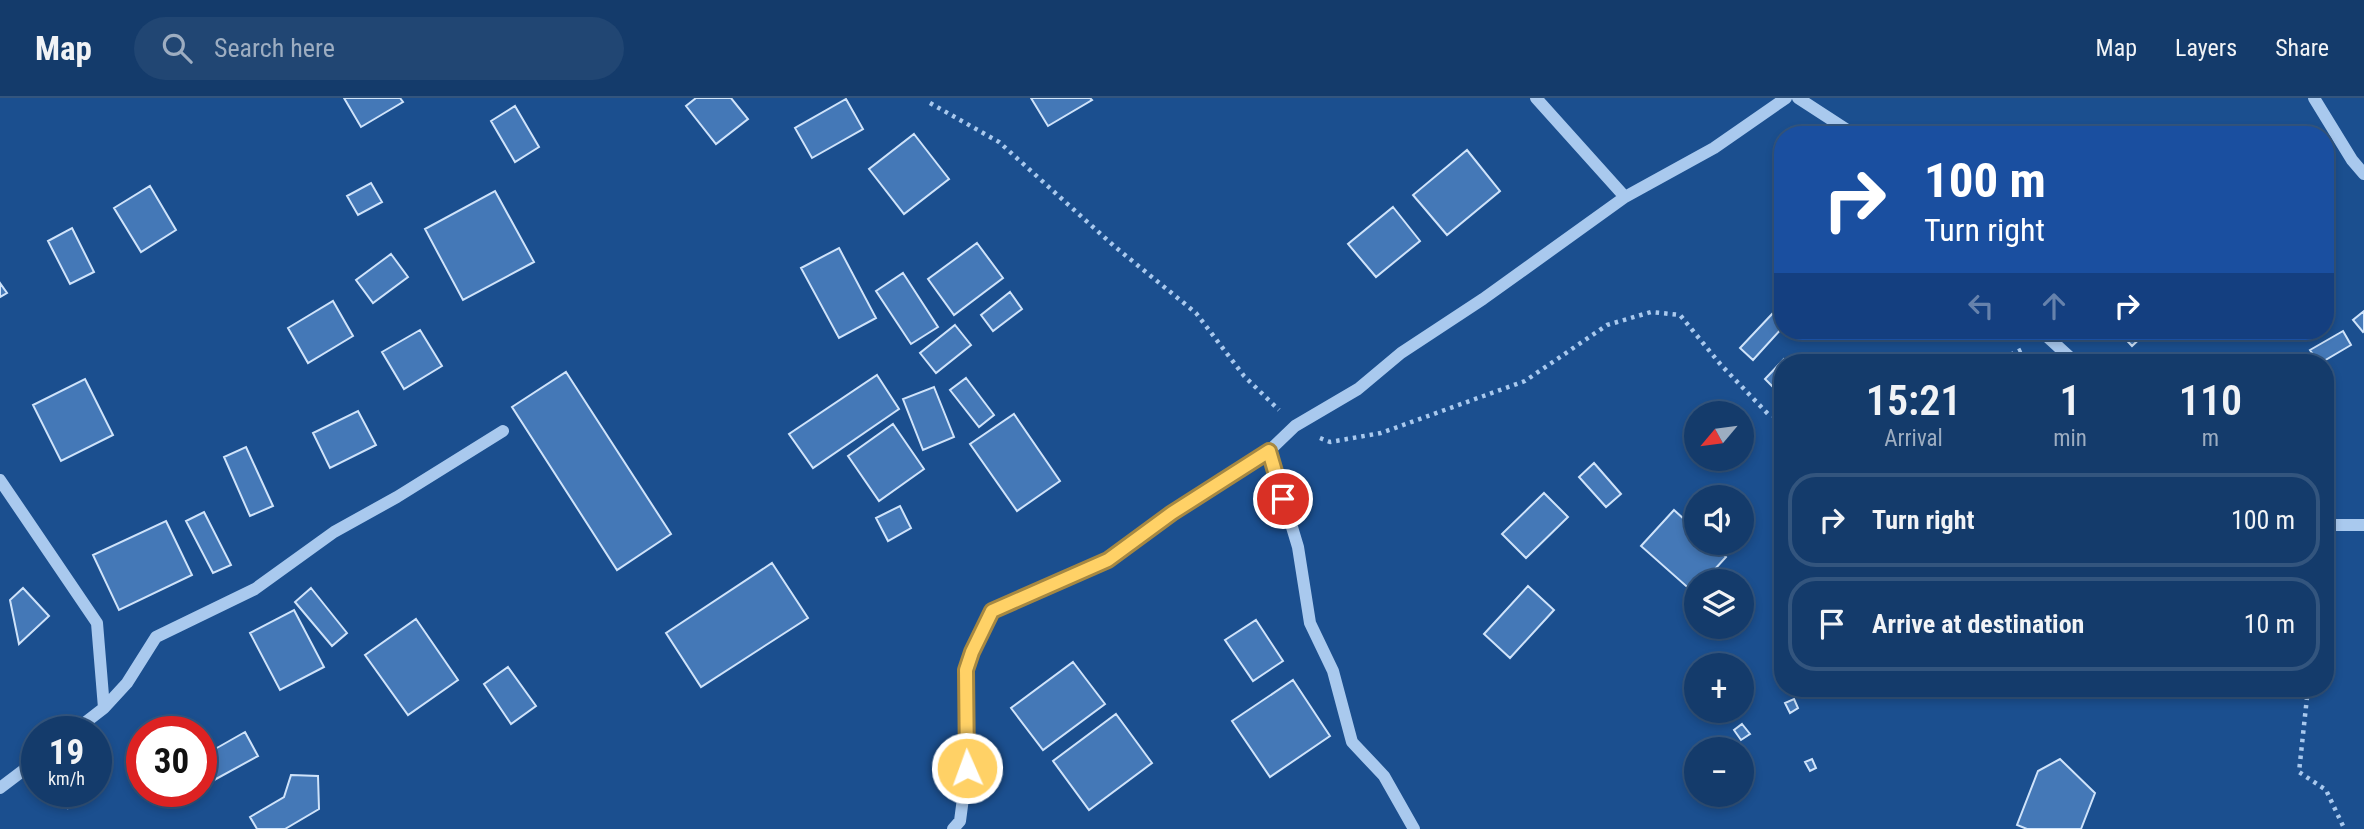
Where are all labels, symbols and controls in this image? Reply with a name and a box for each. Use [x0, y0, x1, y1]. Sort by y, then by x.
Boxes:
search box [134, 17, 624, 80]
text: Map [35, 29, 92, 68]
icon: search [158, 29, 196, 67]
text: Search here [214, 33, 335, 63]
text: Map [2096, 34, 2137, 62]
text: Layers [2175, 34, 2237, 62]
text: Share [2275, 34, 2329, 62]
text: 100 m [1924, 152, 2046, 209]
icon: right [1809, 154, 1900, 245]
text: Turn right [1924, 211, 2045, 249]
icon: left [1962, 287, 2000, 325]
icon: ahead [2035, 287, 2073, 325]
icon: right [2108, 287, 2146, 325]
text: 15:21 [1866, 376, 1961, 425]
text: 1 [2060, 376, 2081, 425]
text: 110 [2179, 376, 2242, 425]
north arrow [1684, 401, 1754, 471]
map controls [1684, 401, 1754, 807]
text: Arrival [1884, 425, 1943, 452]
text: min [2053, 425, 2087, 452]
text: m [2202, 425, 2219, 452]
pin [1253, 469, 1313, 529]
icon: arrive [1264, 480, 1302, 518]
button: sound [1684, 485, 1754, 555]
icon: right [1813, 501, 1851, 539]
text: Turn right [1872, 505, 1974, 535]
text: 100 m [2231, 505, 2295, 535]
button: layers [1684, 569, 1754, 639]
icon: arrive [1813, 605, 1851, 643]
text: Arrive at destination [1872, 609, 2084, 639]
text: 10 m [2244, 609, 2295, 639]
button: + [1684, 653, 1754, 723]
speed limit sign: 30 [126, 716, 217, 807]
position arrow [930, 731, 1004, 805]
text: 19 [49, 732, 84, 773]
button: − [1684, 737, 1754, 807]
text: km/h [48, 768, 85, 789]

